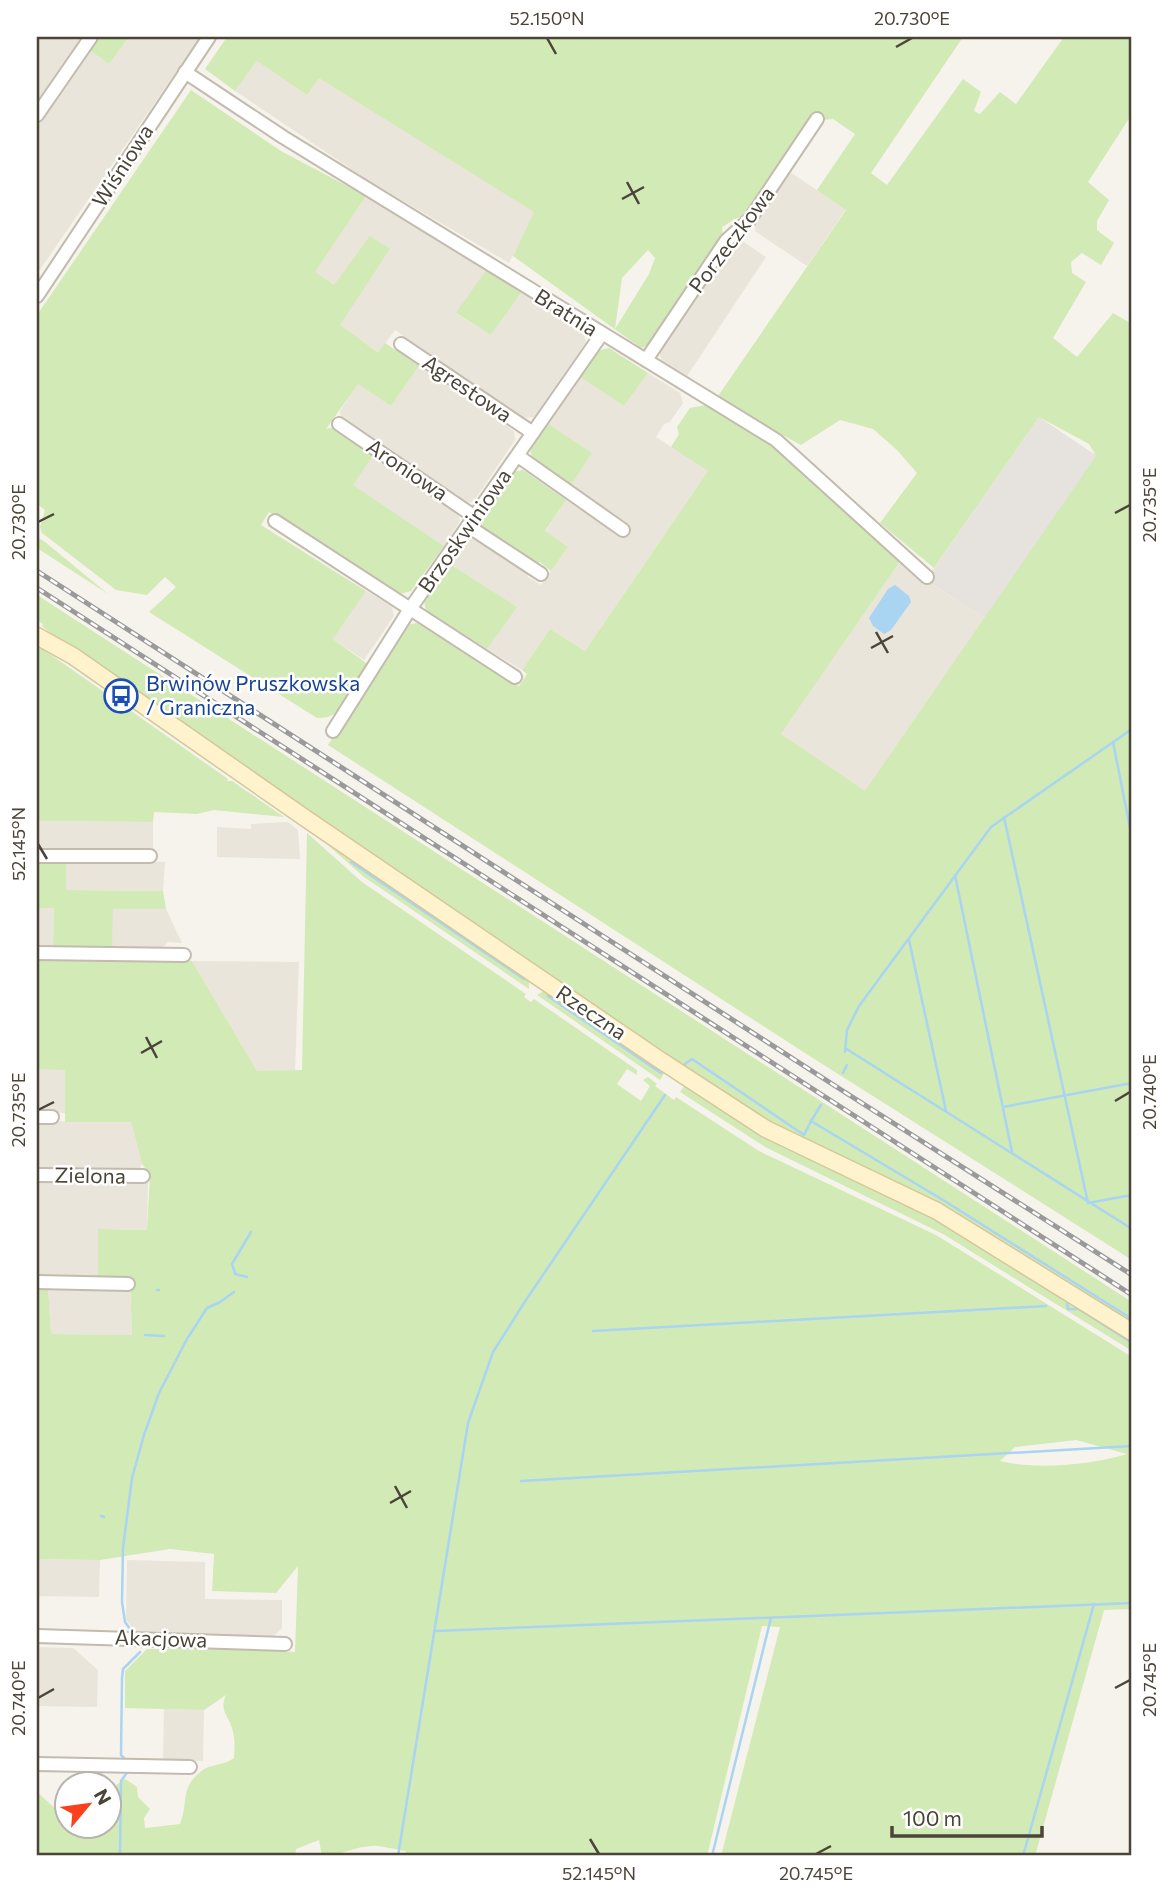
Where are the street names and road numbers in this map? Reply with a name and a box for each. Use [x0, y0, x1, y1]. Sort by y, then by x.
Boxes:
street label: Wiśniowa [86, 119, 158, 211]
street label: Porzeczkowa [683, 181, 779, 297]
street label: Bratnia [531, 283, 603, 341]
street label: Agrestowa [418, 349, 517, 427]
street label: Aroniowa [363, 433, 453, 505]
street label: Brzoskwiniowa [412, 464, 516, 597]
street label: Rzeczna [552, 979, 632, 1044]
street label: Zielona [54, 1161, 126, 1188]
street label: Akacjowa [114, 1623, 208, 1652]

